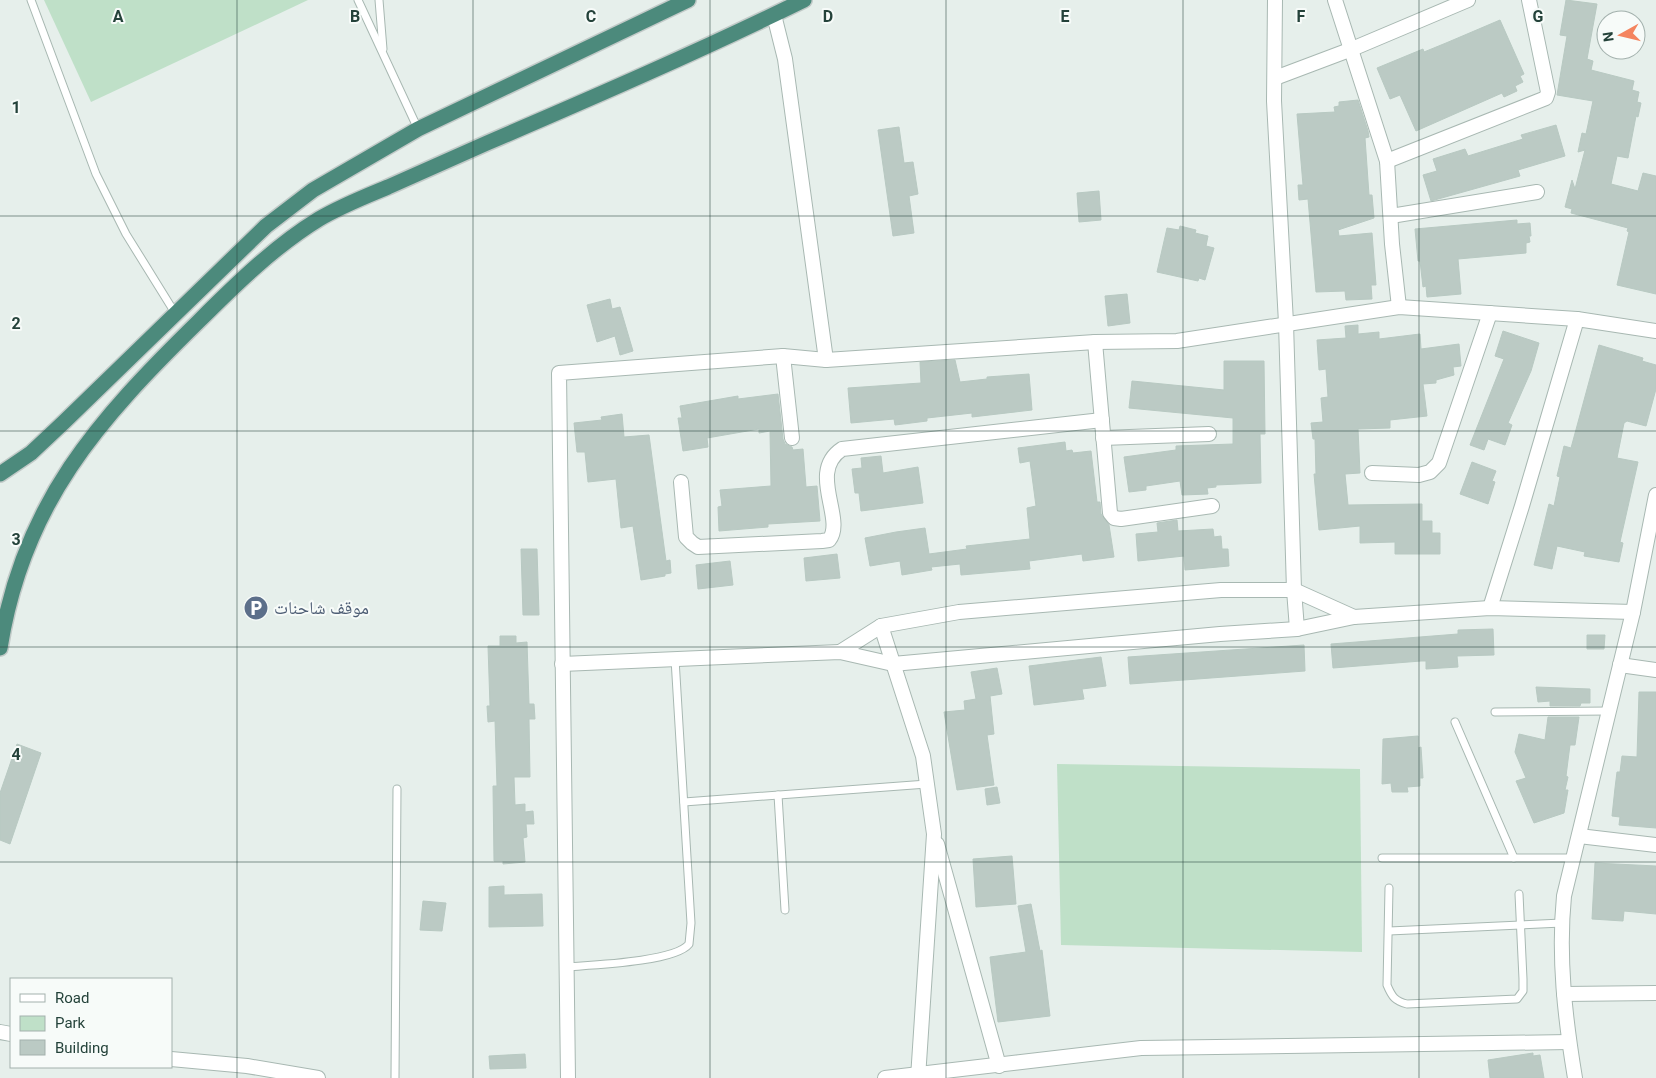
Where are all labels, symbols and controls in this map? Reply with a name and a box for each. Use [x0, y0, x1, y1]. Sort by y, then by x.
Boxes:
text: A [113, 7, 124, 26]
text: B [350, 7, 360, 26]
text: C [586, 7, 596, 26]
text: D [823, 7, 833, 26]
text: E [1061, 7, 1070, 26]
text: F [1297, 7, 1306, 26]
text: G [1533, 7, 1544, 26]
north arrow [1596, 10, 1646, 60]
text: N [1600, 31, 1617, 43]
text: 1 [11, 98, 21, 117]
text: 2 [11, 314, 21, 333]
text: 3 [11, 530, 21, 549]
parking icon: موقف شاحنات [243, 595, 269, 621]
place label: موقف شاحنات [274, 597, 369, 618]
text: 4 [11, 745, 21, 764]
legend [10, 978, 172, 1068]
text: Road [55, 989, 89, 1007]
text: Park [55, 1014, 86, 1032]
text: Building [55, 1039, 109, 1057]

